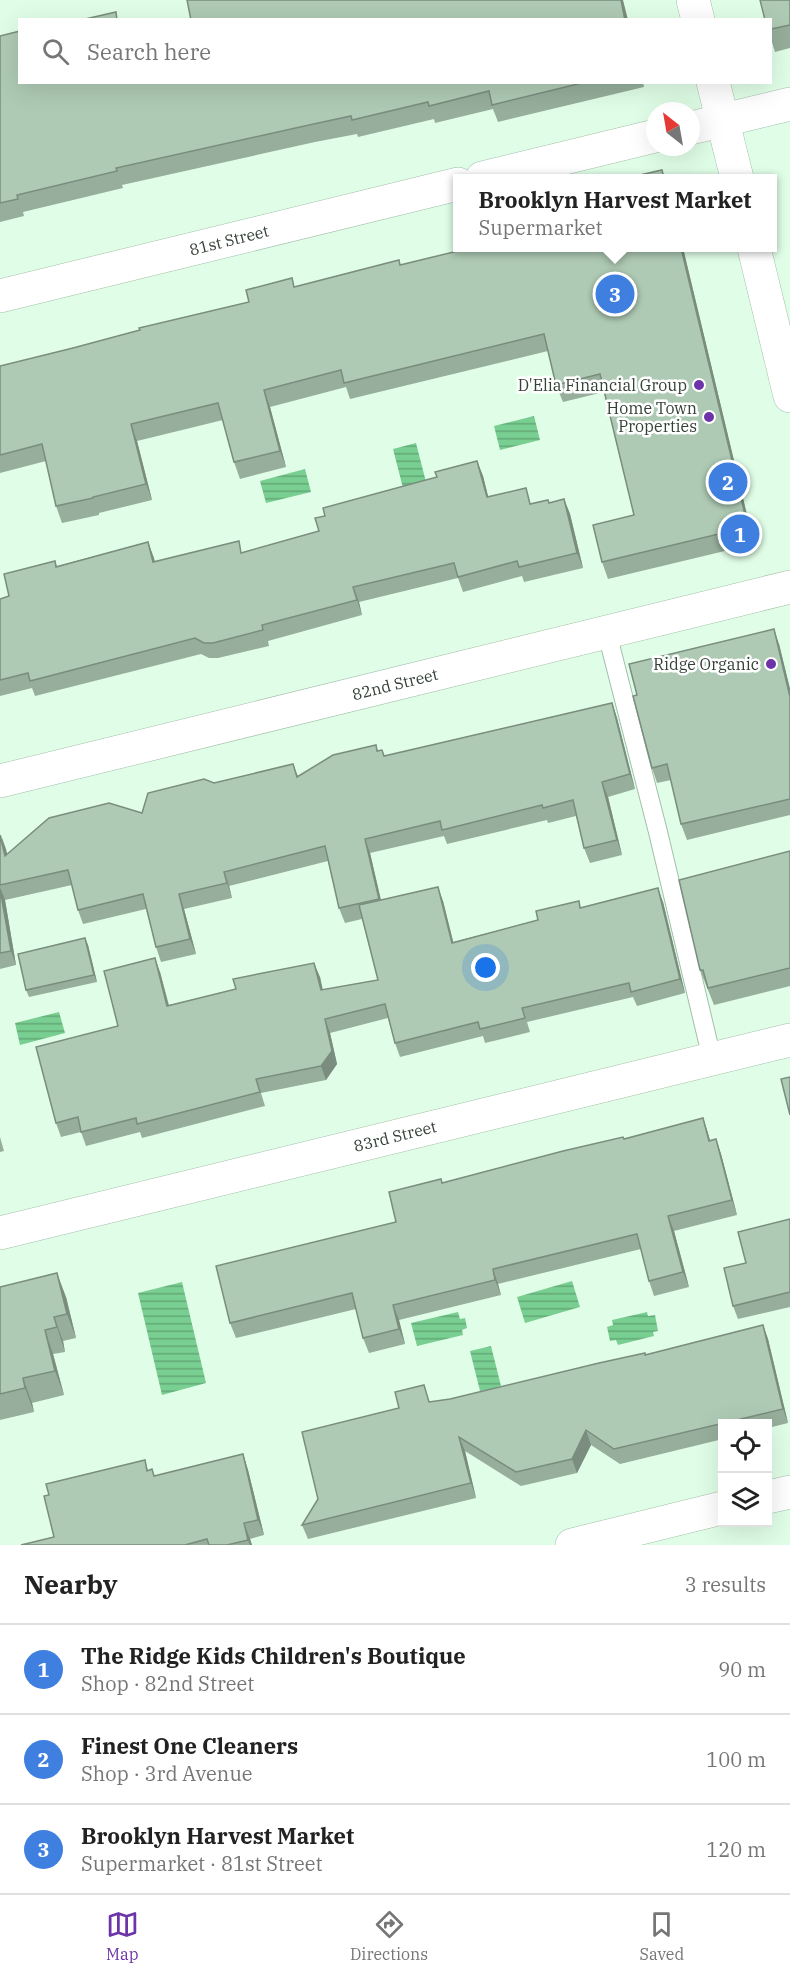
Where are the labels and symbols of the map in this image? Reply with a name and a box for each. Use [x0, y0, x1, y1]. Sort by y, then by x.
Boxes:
north arrow [646, 102, 700, 156]
street label: 81st Street [187, 220, 271, 260]
pin: 3 [596, 272, 634, 316]
place label: D'Elia Financial Group [518, 375, 687, 395]
marker: D'Elia Financial Group [692, 378, 706, 392]
place label: Home Town Properties [607, 398, 697, 436]
marker: Home Town Properties [702, 410, 716, 424]
pin: 2 [708, 460, 748, 504]
pin: 1 [720, 512, 760, 556]
place label: Ridge Organic [653, 654, 759, 674]
marker: Ridge Organic [764, 657, 778, 671]
street label: 82nd Street [350, 664, 440, 704]
your location [471, 953, 500, 982]
street label: 83rd Street [351, 1116, 439, 1156]

